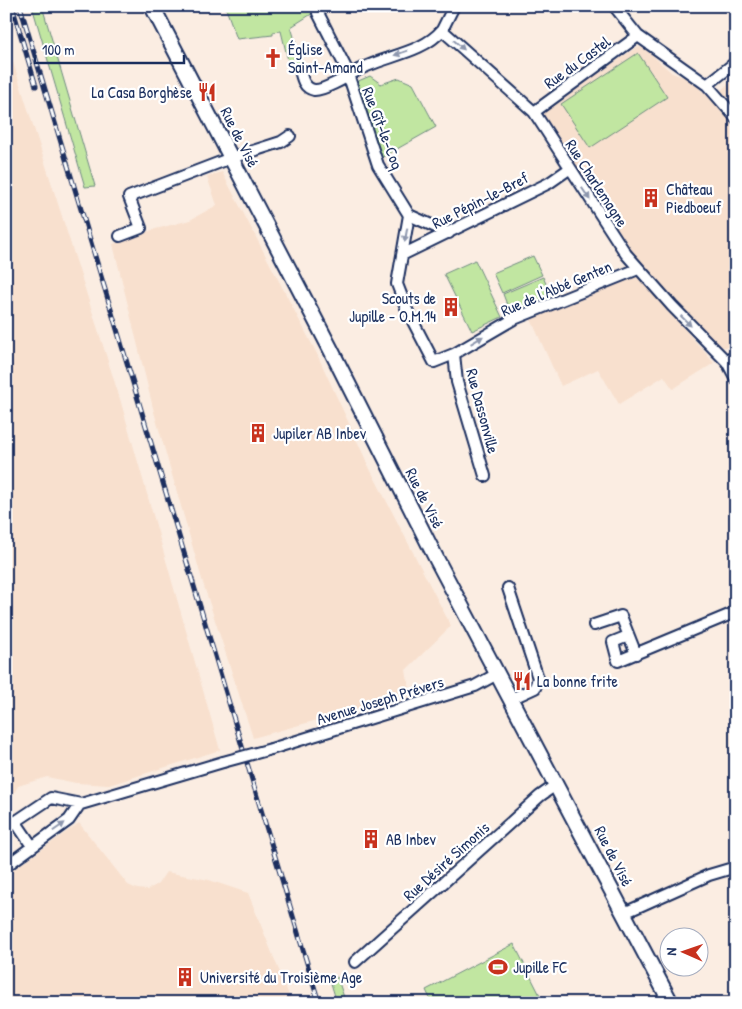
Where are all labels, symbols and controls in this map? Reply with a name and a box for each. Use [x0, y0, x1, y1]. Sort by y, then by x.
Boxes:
street label: Rue du Castel [539, 30, 615, 94]
scale bar [35, 32, 184, 64]
place label: Église Saint-Amand [288, 38, 363, 78]
text: 100 m [42, 39, 75, 60]
one-way arrow [452, 39, 464, 51]
church icon: Église Saint-Amand [262, 47, 284, 69]
one-way arrow [393, 50, 408, 57]
place label: La Casa Borghèse [91, 81, 193, 103]
restaurant icon: La Casa Borghèse [196, 81, 218, 103]
street label: Rue Gît-le-Coq [357, 84, 409, 172]
street label: Rue de Visé [215, 103, 265, 172]
street label: Rue Charlemagne [561, 135, 634, 232]
street label: Rue Pépin-le-Bref [428, 166, 532, 234]
place label: Château Piedboeuf [666, 178, 722, 218]
one-way arrow [581, 187, 591, 201]
building icon: Château Piedboeuf [640, 187, 662, 209]
one-way arrow [401, 227, 409, 243]
street label: Rue de l'Abbé Genten [497, 255, 615, 321]
place label: Scouts de Jupille - O.M.14 [349, 287, 437, 327]
building icon: Scouts de Jupille - O.M.14 [440, 296, 462, 318]
one-way arrow [680, 315, 692, 327]
one-way arrow [471, 336, 484, 345]
street label: Rue Dassonville [461, 366, 505, 456]
building icon: Jupiler AB Inbev [247, 422, 269, 444]
place label: Jupiler AB Inbev [273, 422, 367, 444]
street label: Rue de Visé [400, 464, 450, 533]
street label: Avenue Joseph Prévers [314, 670, 446, 730]
restaurant icon: La bonne frite [511, 670, 533, 692]
place label: La bonne frite [537, 670, 618, 692]
street label: Rue Désiré Simonis [398, 816, 494, 906]
one-way arrow [53, 822, 66, 832]
street label: Rue de Visé [589, 822, 639, 891]
building icon: AB Inbev [360, 828, 382, 850]
place label: AB Inbev [386, 828, 437, 850]
north arrow [660, 926, 710, 976]
text: N [661, 947, 680, 956]
sports icon: Jupille FC [487, 956, 509, 978]
place label: Jupille FC [513, 956, 568, 978]
building icon: Université du Troisième Age [174, 966, 196, 988]
place label: Université du Troisième Age [200, 966, 363, 988]

